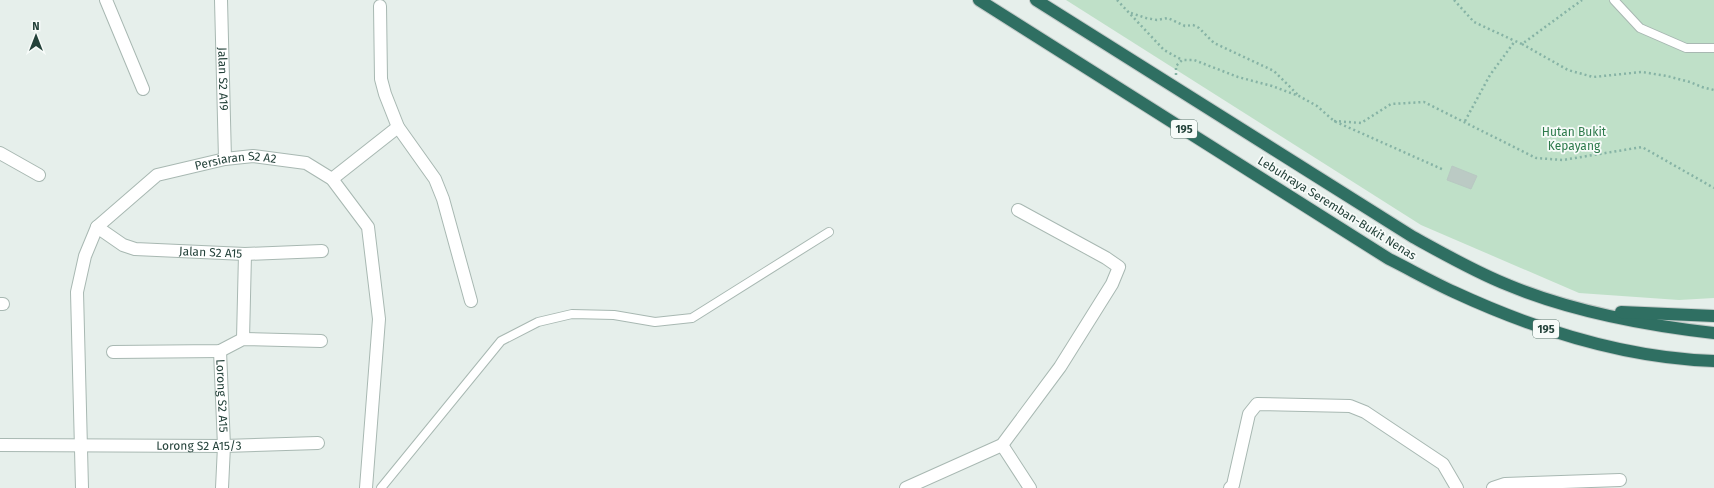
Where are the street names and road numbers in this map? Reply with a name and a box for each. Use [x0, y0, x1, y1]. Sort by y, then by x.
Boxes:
street label: Jalan S2 A19 [215, 47, 231, 111]
road number: 195 [1171, 120, 1197, 138]
street label: Persiaran S2 A2 [193, 149, 277, 173]
street label: Lebuhraya Seremban-Bukit Nenas [1255, 153, 1419, 263]
street label: Jalan S2 A15 [179, 244, 243, 261]
road number: 195 [1533, 320, 1559, 338]
street label: Lorong S2 A15 [213, 359, 230, 433]
street label: Lorong S2 A15/3 [156, 438, 242, 453]

